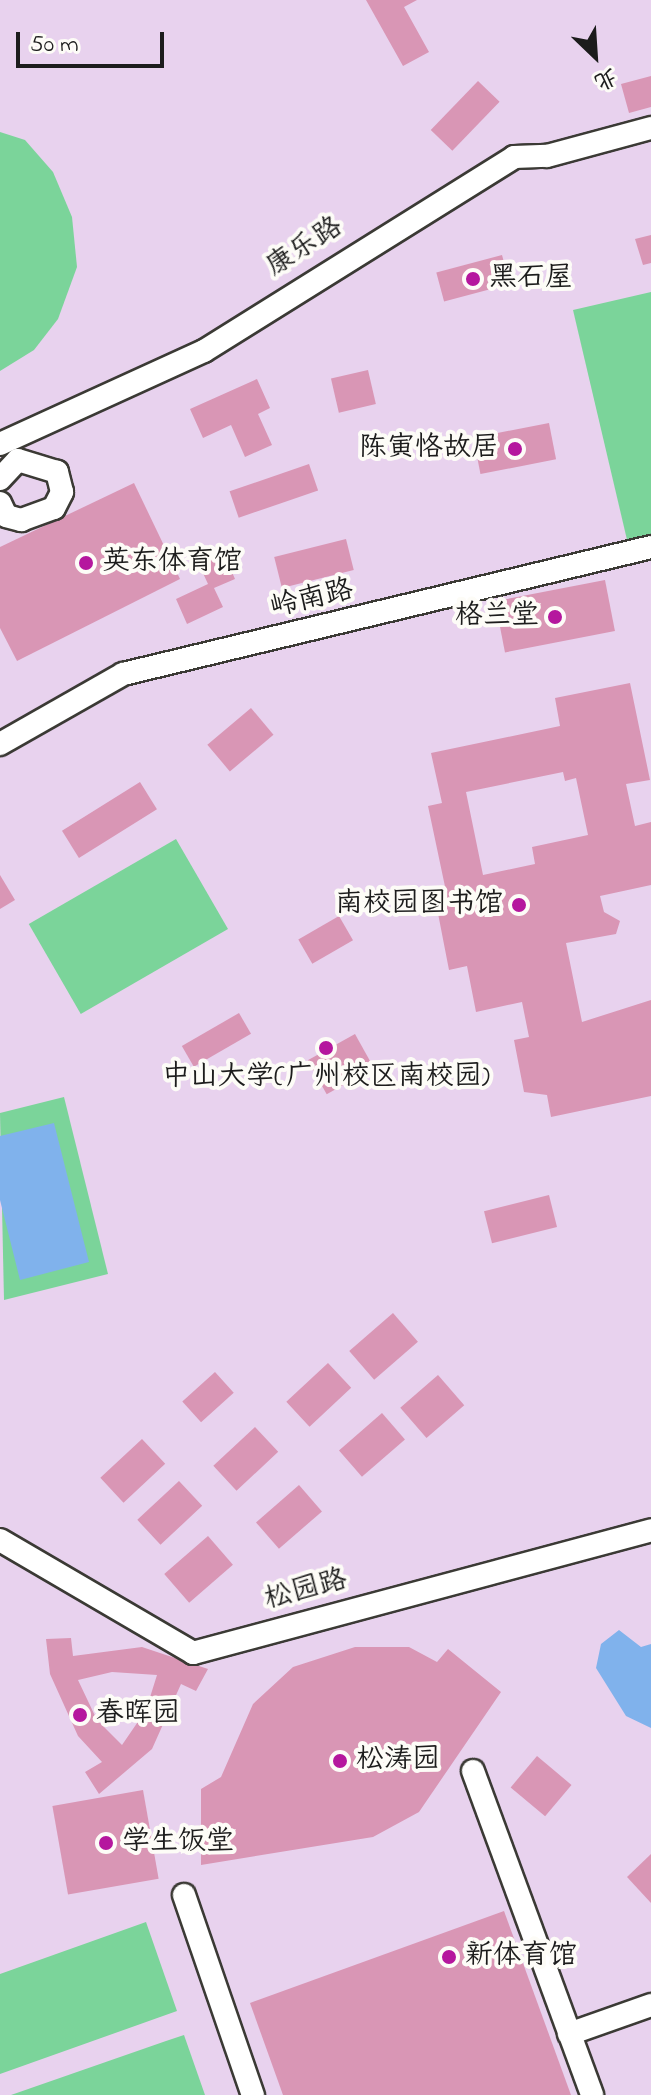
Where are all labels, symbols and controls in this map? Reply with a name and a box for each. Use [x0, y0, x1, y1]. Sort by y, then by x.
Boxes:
scale bar [20, 16, 168, 66]
north arrow [555, 16, 635, 96]
text: 50 m [30, 28, 79, 63]
text: 北 [588, 59, 622, 97]
street label: 康乐路 [261, 211, 349, 285]
place label: 黑石屋 [489, 262, 573, 296]
marker: 黑石屋 [464, 270, 482, 288]
place label: 陈寅恪故居 [359, 432, 499, 466]
marker: 陈寅恪故居 [506, 440, 524, 458]
place label: 英东体育馆 [102, 546, 242, 580]
marker: 英东体育馆 [77, 554, 95, 572]
street label: 岭南路 [267, 574, 357, 626]
place label: 格兰堂 [455, 600, 539, 634]
marker: 格兰堂 [546, 608, 564, 626]
place label: 南校园图书馆 [335, 888, 503, 922]
marker: 南校园图书馆 [510, 896, 528, 914]
marker: 中山大学(广州校区南校园) [317, 1039, 335, 1057]
place label: 中山大学(广州校区南校园) [162, 1061, 490, 1095]
street label: 松园路 [261, 1564, 351, 1618]
place label: 春晖园 [96, 1698, 180, 1732]
marker: 春晖园 [71, 1706, 89, 1724]
place label: 松涛园 [356, 1744, 440, 1778]
marker: 松涛园 [331, 1752, 349, 1770]
place label: 学生饭堂 [122, 1826, 234, 1860]
marker: 学生饭堂 [97, 1834, 115, 1852]
place label: 新体育馆 [465, 1940, 577, 1974]
marker: 新体育馆 [440, 1948, 458, 1966]

